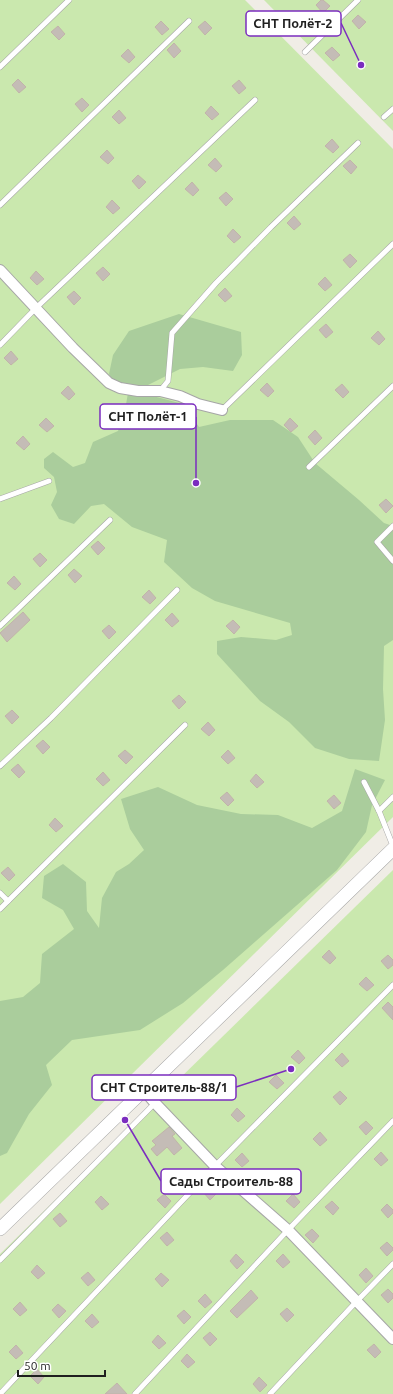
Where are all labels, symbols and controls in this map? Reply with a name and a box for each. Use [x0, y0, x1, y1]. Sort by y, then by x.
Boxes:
callout: СНТ Полёт-2 [246, 11, 341, 36]
text: СНТ Полёт-2 [253, 16, 333, 30]
callout: СНТ Полёт-1 [100, 404, 196, 429]
text: СНТ Полёт-1 [108, 409, 188, 423]
callout: СНТ Строитель-88/1 [92, 1075, 236, 1100]
text: СНТ Строитель-88/1 [100, 1080, 228, 1094]
callout: Сады Строитель-88 [161, 1169, 301, 1194]
text: Сады Строитель-88 [169, 1174, 293, 1188]
scale bar [18, 1352, 105, 1378]
text: 50 m [24, 1359, 51, 1372]

